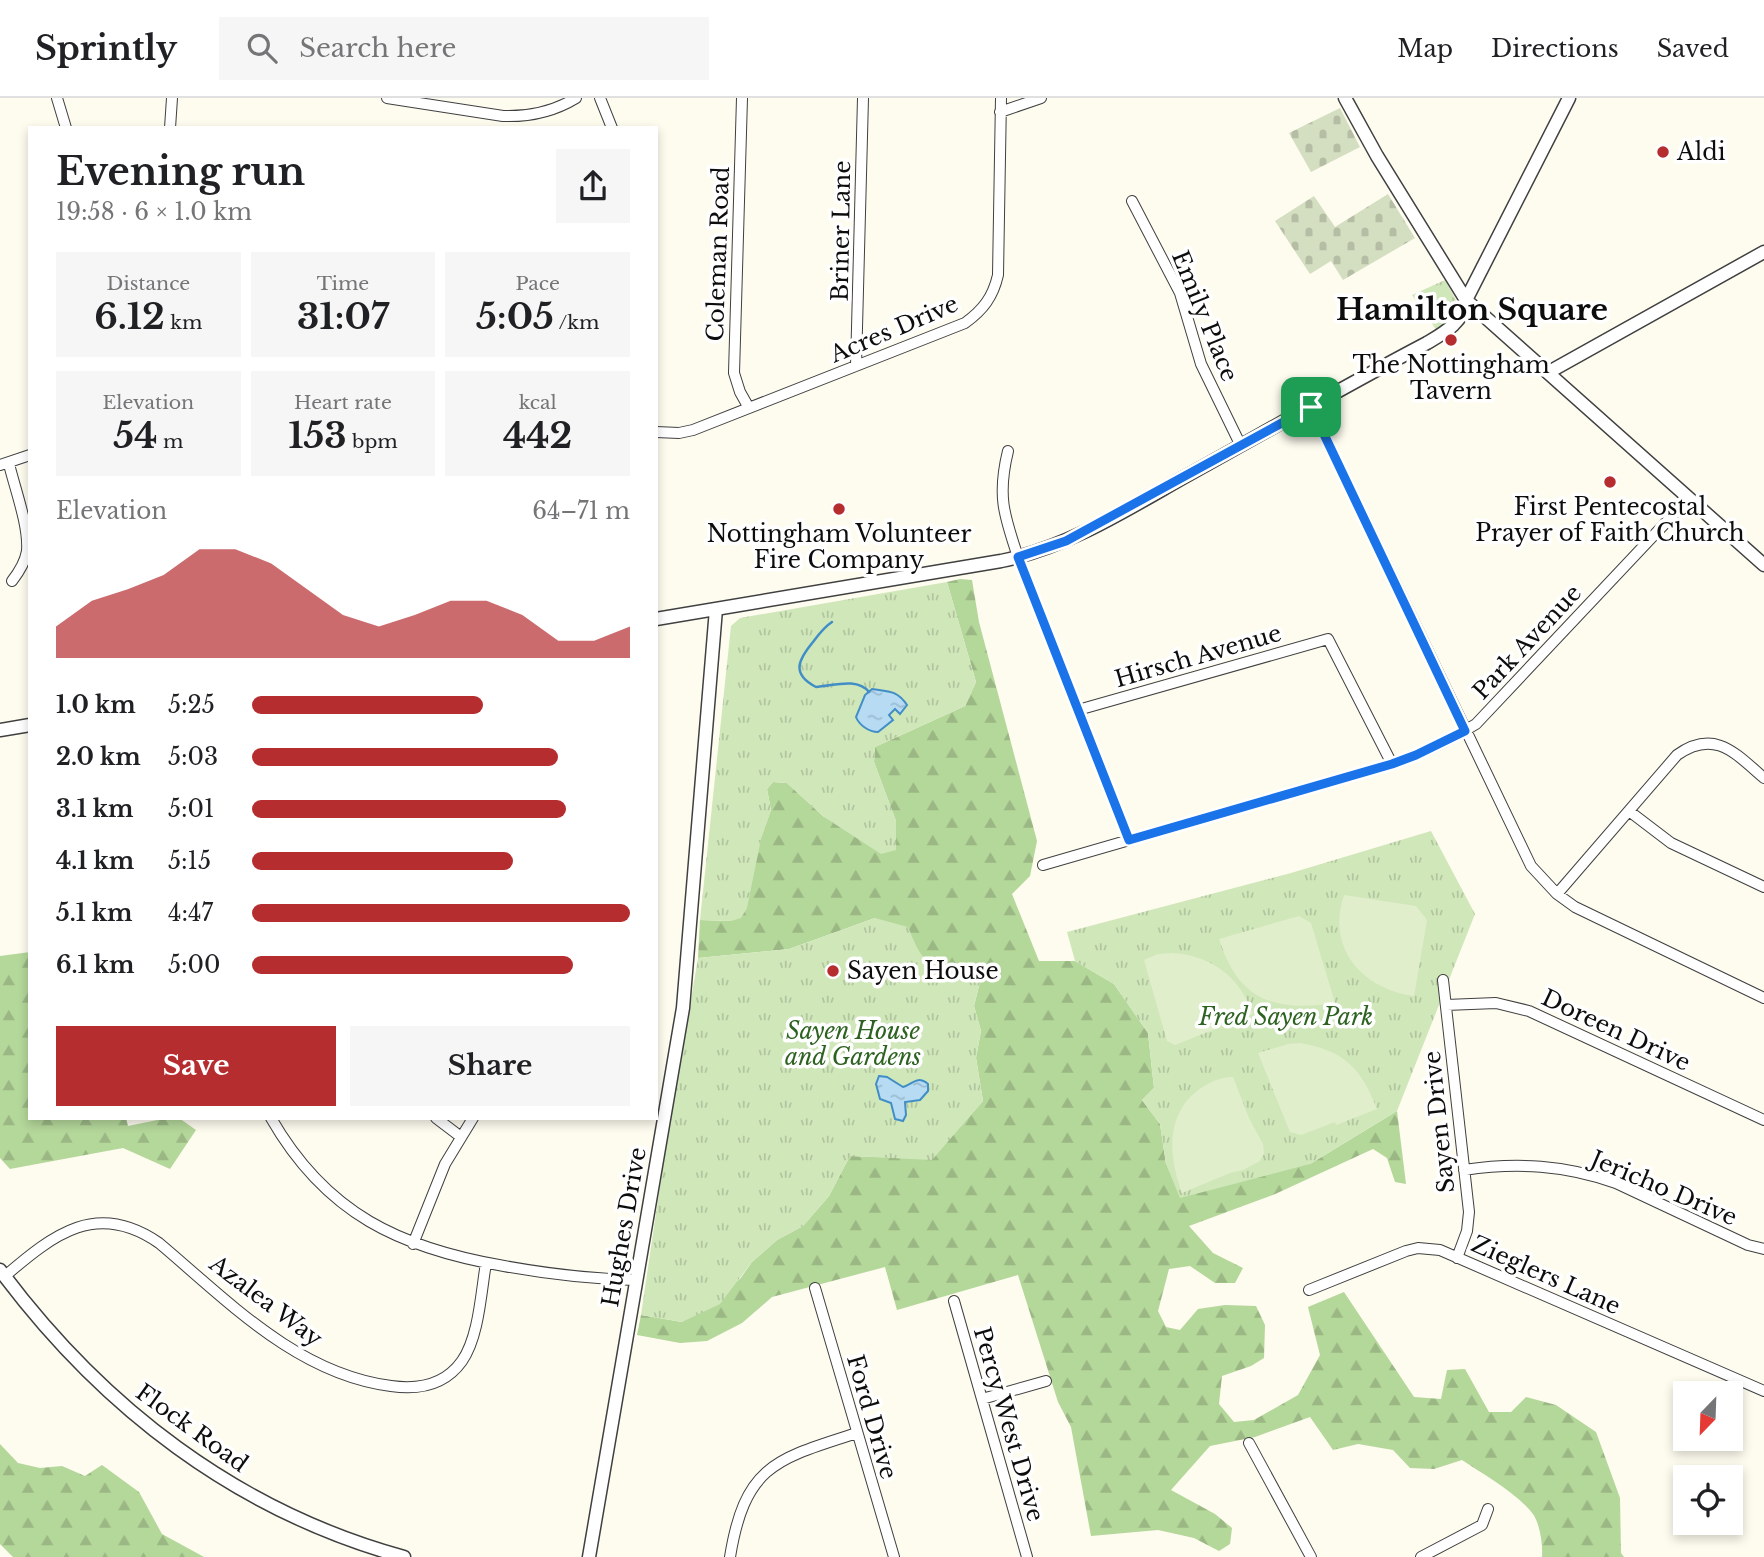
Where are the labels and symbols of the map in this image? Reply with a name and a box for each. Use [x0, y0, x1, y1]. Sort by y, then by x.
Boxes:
place label: Aldi [1676, 138, 1726, 166]
marker: Aldi [1655, 144, 1671, 160]
street label: Briner Lane [826, 160, 856, 302]
street label: Coleman Road [701, 166, 735, 342]
street label: Emily Place [1166, 246, 1244, 386]
street label: Acres Drive [825, 289, 962, 369]
district label: Hamilton Square [1336, 291, 1608, 328]
marker: The Nottingham Tavern [1443, 332, 1459, 348]
place label: The Nottingham Tavern [1352, 351, 1550, 405]
pin [1281, 377, 1341, 437]
marker: First Pentecostal Prayer of Faith Church [1602, 474, 1618, 490]
place label: First Pentecostal Prayer of Faith Church [1475, 493, 1745, 547]
marker: Nottingham Volunteer Fire Company [831, 501, 847, 517]
place label: Nottingham Volunteer Fire Company [707, 520, 971, 574]
street label: Park Avenue [1467, 579, 1587, 705]
street label: Hirsch Avenue [1111, 619, 1285, 693]
place label: Sayen House [847, 957, 999, 985]
marker: Sayen House [825, 963, 841, 979]
street label: Doreen Drive [1537, 983, 1695, 1077]
park label: Fred Sayen Park [1198, 1003, 1373, 1031]
park label: Sayen House and Gardens [785, 1017, 921, 1071]
street label: Sayen Drive [1418, 1050, 1460, 1194]
street label: Jericho Drive [1584, 1143, 1741, 1231]
street label: Hughes Drive [596, 1145, 652, 1309]
street label: Zieglers Lane [1467, 1230, 1625, 1320]
street label: Azalea Way [203, 1249, 328, 1353]
street label: Percy West Drive [968, 1324, 1050, 1524]
street label: Ford Drive [841, 1352, 903, 1482]
street label: Flock Road [130, 1378, 254, 1478]
north arrow [1673, 1381, 1743, 1451]

